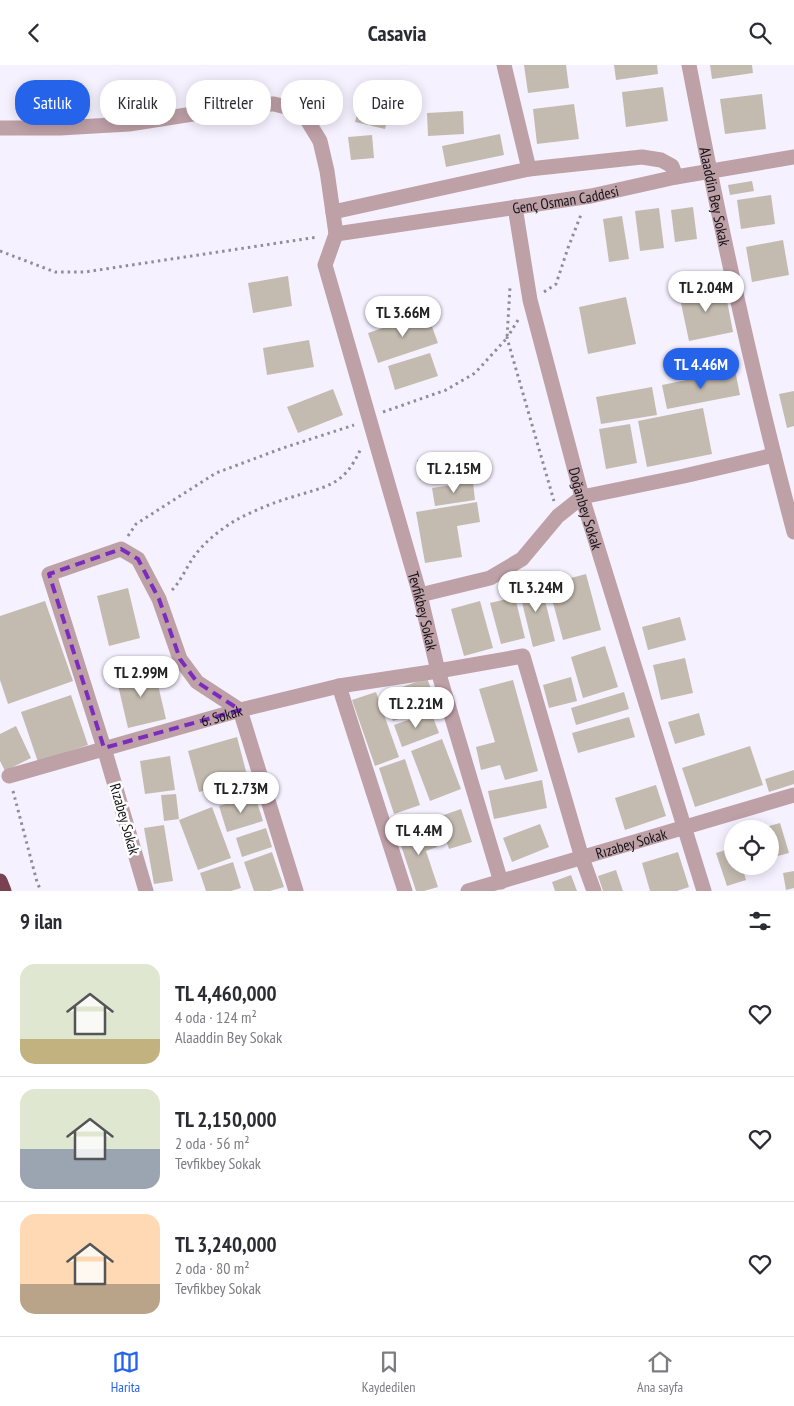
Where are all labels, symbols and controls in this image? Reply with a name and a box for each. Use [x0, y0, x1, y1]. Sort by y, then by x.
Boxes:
icon: back [20, 19, 48, 47]
text: Casavia [368, 19, 426, 47]
icon: search [746, 19, 774, 47]
chip: Satılık [15, 80, 90, 125]
chip: Kiralık [100, 80, 176, 125]
chip: Filtreler [186, 80, 271, 125]
chip: Yeni [281, 80, 343, 125]
chip: Daire [353, 80, 422, 125]
street label: Alaaddin Bey Sokak [696, 145, 735, 248]
street label: Genç Osman Caddesi [511, 181, 620, 217]
pin: TL 2.04M [654, 271, 758, 313]
text: TL 2.04M [679, 277, 733, 297]
pin: TL 3.66M [351, 295, 455, 338]
text: TL 3.66M [376, 302, 430, 322]
pin: TL 4.46M [649, 347, 753, 390]
text: TL 4.46M [674, 354, 728, 374]
pin: TL 2.15M [402, 451, 506, 494]
text: TL 2.15M [427, 458, 481, 478]
street label: Doğanbey Sokak [565, 465, 607, 552]
street label: Tevfikbey Sokak [404, 569, 442, 653]
pin: TL 3.24M [484, 571, 588, 613]
text: TL 3.24M [509, 577, 563, 597]
pin: TL 2.99M [89, 655, 193, 698]
text: TL 2.99M [114, 662, 168, 682]
pin: TL 2.21M [364, 687, 468, 729]
text: TL 2.21M [389, 693, 443, 713]
street label: 6. Sokak [199, 700, 245, 730]
pin: TL 2.73M [189, 771, 293, 814]
text: TL 2.73M [214, 778, 268, 798]
street label: Rızabey Sokak [106, 781, 144, 857]
pin: TL 4.4M [373, 813, 465, 856]
text: TL 4.4M [396, 820, 442, 840]
map controls [724, 820, 779, 875]
button: locate [724, 820, 779, 875]
street label: Rızabey Sokak [593, 823, 669, 862]
icon: filters [746, 907, 774, 935]
text: 9 ilan [20, 908, 62, 935]
text: TL 4,460,000 [175, 980, 277, 1007]
icon: home [60, 984, 120, 1044]
icon: heart [746, 1000, 774, 1028]
text: 4 oda · 124 m² [175, 1007, 257, 1027]
text: Alaaddin Bey Sokak [175, 1027, 282, 1047]
text: TL 2,150,000 [175, 1106, 277, 1133]
icon: home [60, 1109, 120, 1169]
icon: heart [746, 1125, 774, 1153]
text: 2 oda · 56 m² [175, 1133, 250, 1153]
text: Tevfikbey Sokak [175, 1153, 261, 1173]
text: TL 3,240,000 [175, 1231, 277, 1258]
icon: home [60, 1234, 120, 1294]
icon: heart [746, 1250, 774, 1278]
text: 2 oda · 80 m² [175, 1258, 250, 1278]
text: Tevfikbey Sokak [175, 1278, 261, 1298]
tab: Harita [111, 1348, 140, 1396]
tab: Kaydedilen [362, 1348, 415, 1396]
tab: Ana sayfa [637, 1348, 683, 1396]

